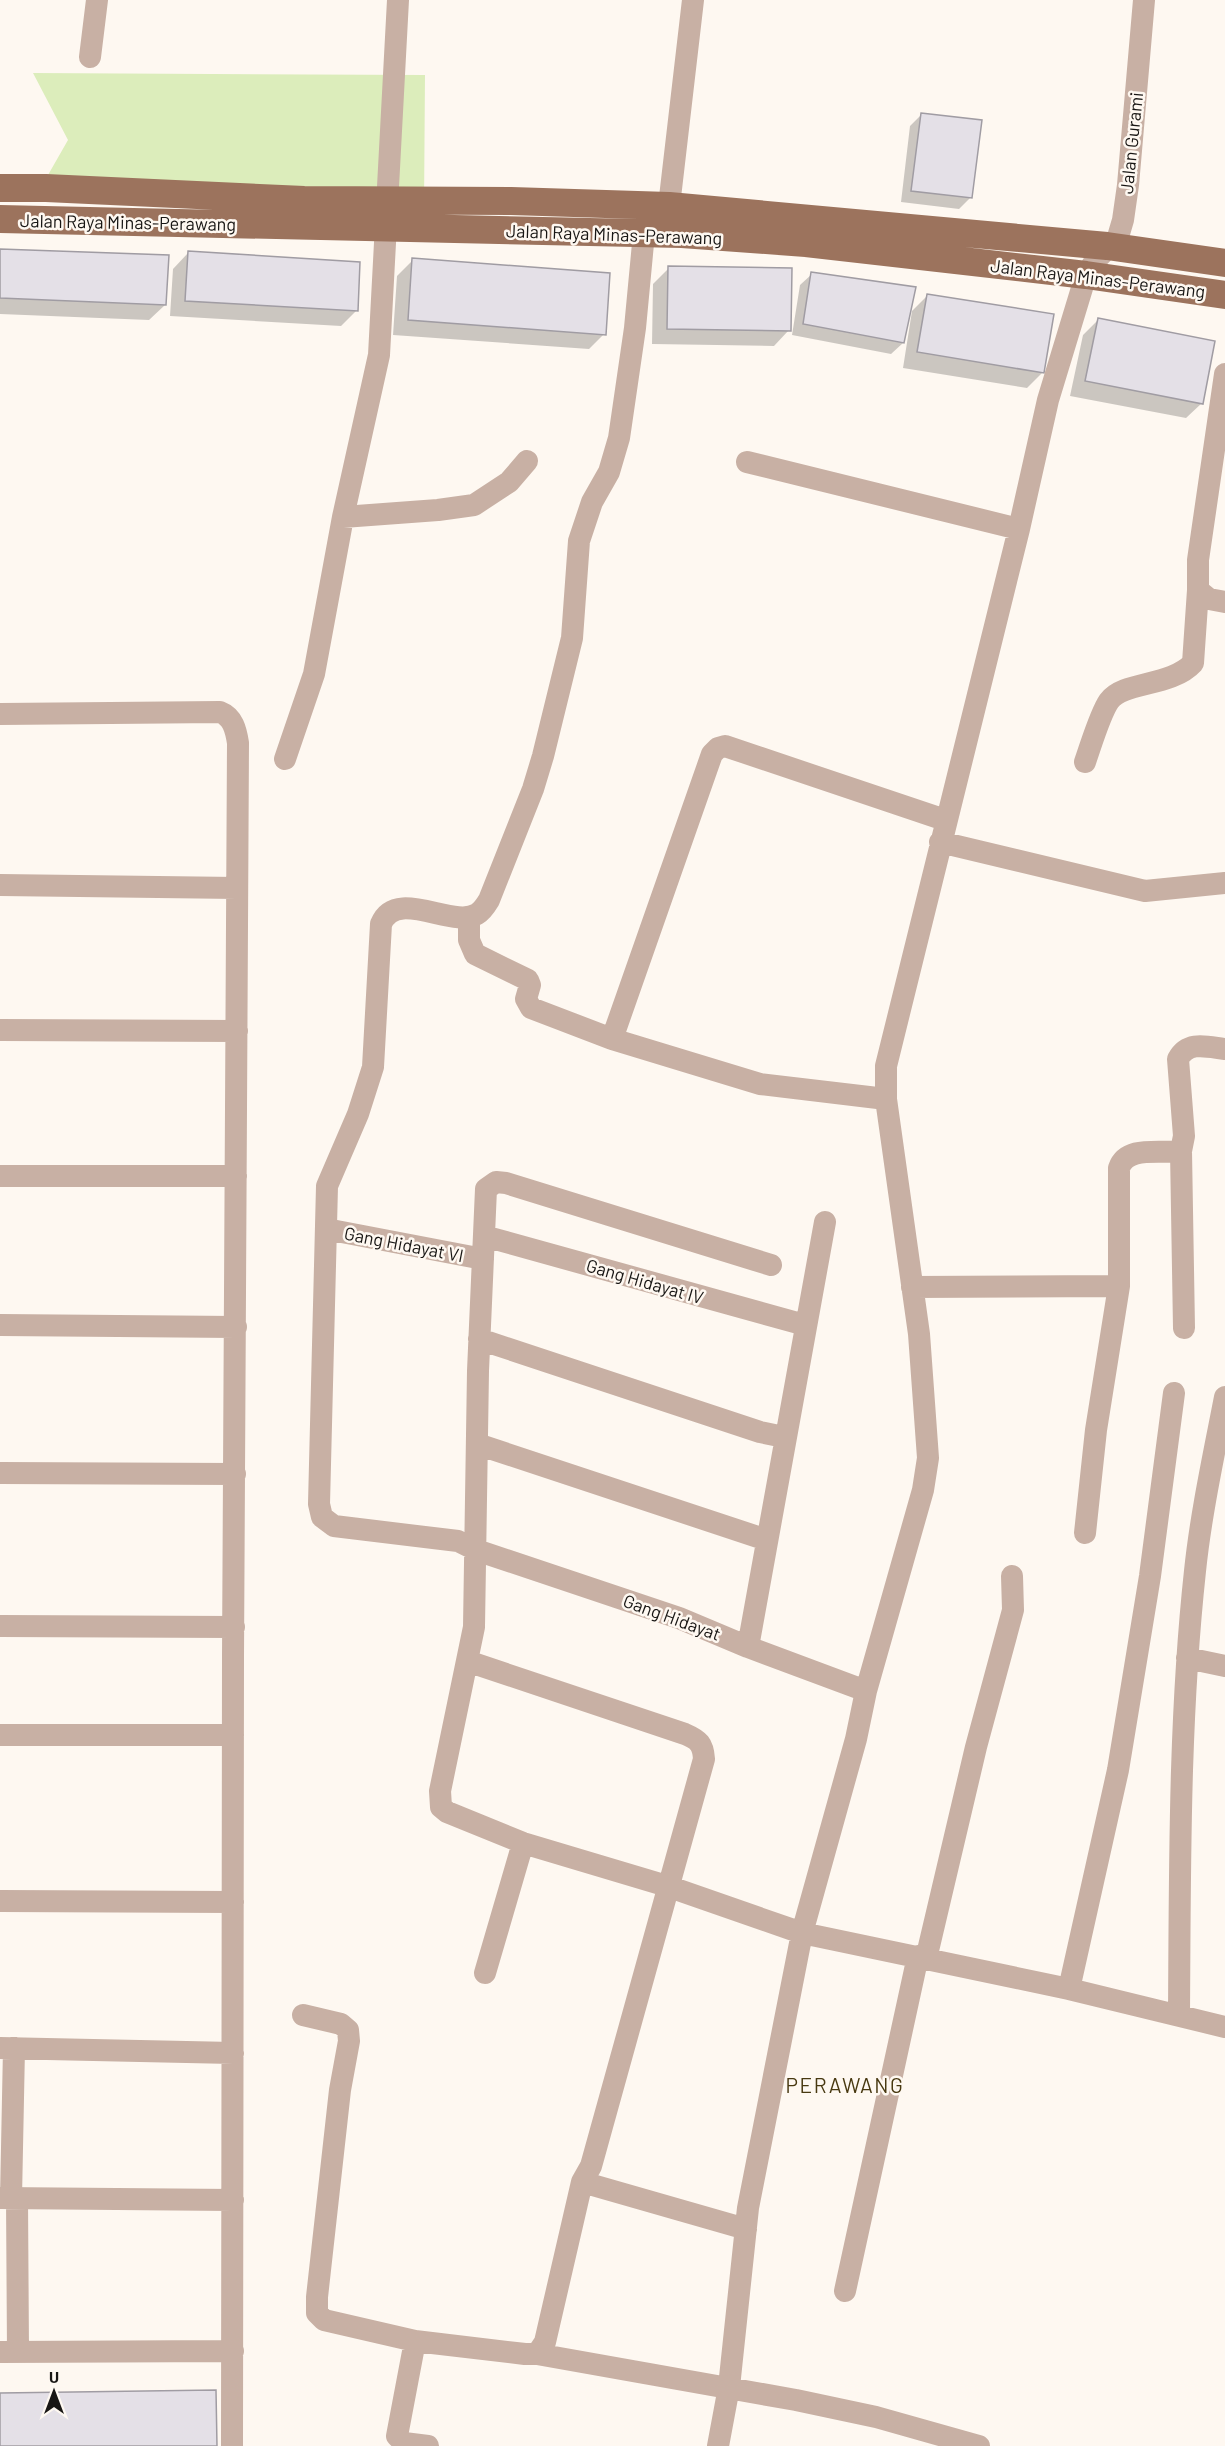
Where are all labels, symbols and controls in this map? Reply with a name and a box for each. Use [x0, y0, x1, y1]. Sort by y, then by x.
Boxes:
street label: Jalan Gurami [1115, 91, 1147, 195]
street label: Jalan Raya Minas-Perawang [20, 209, 236, 235]
street label: Jalan Raya Minas-Perawang [506, 219, 722, 249]
street label: Jalan Raya Minas-Perawang [989, 254, 1207, 302]
street label: Gang Hidayat VI [343, 1222, 465, 1266]
street label: Gang Hidayat IV [584, 1254, 707, 1308]
street label: Gang Hidayat [620, 1589, 724, 1645]
district label: PERAWANG [786, 2072, 904, 2097]
north arrow [24, 2362, 84, 2422]
text: U [49, 2367, 59, 2386]

